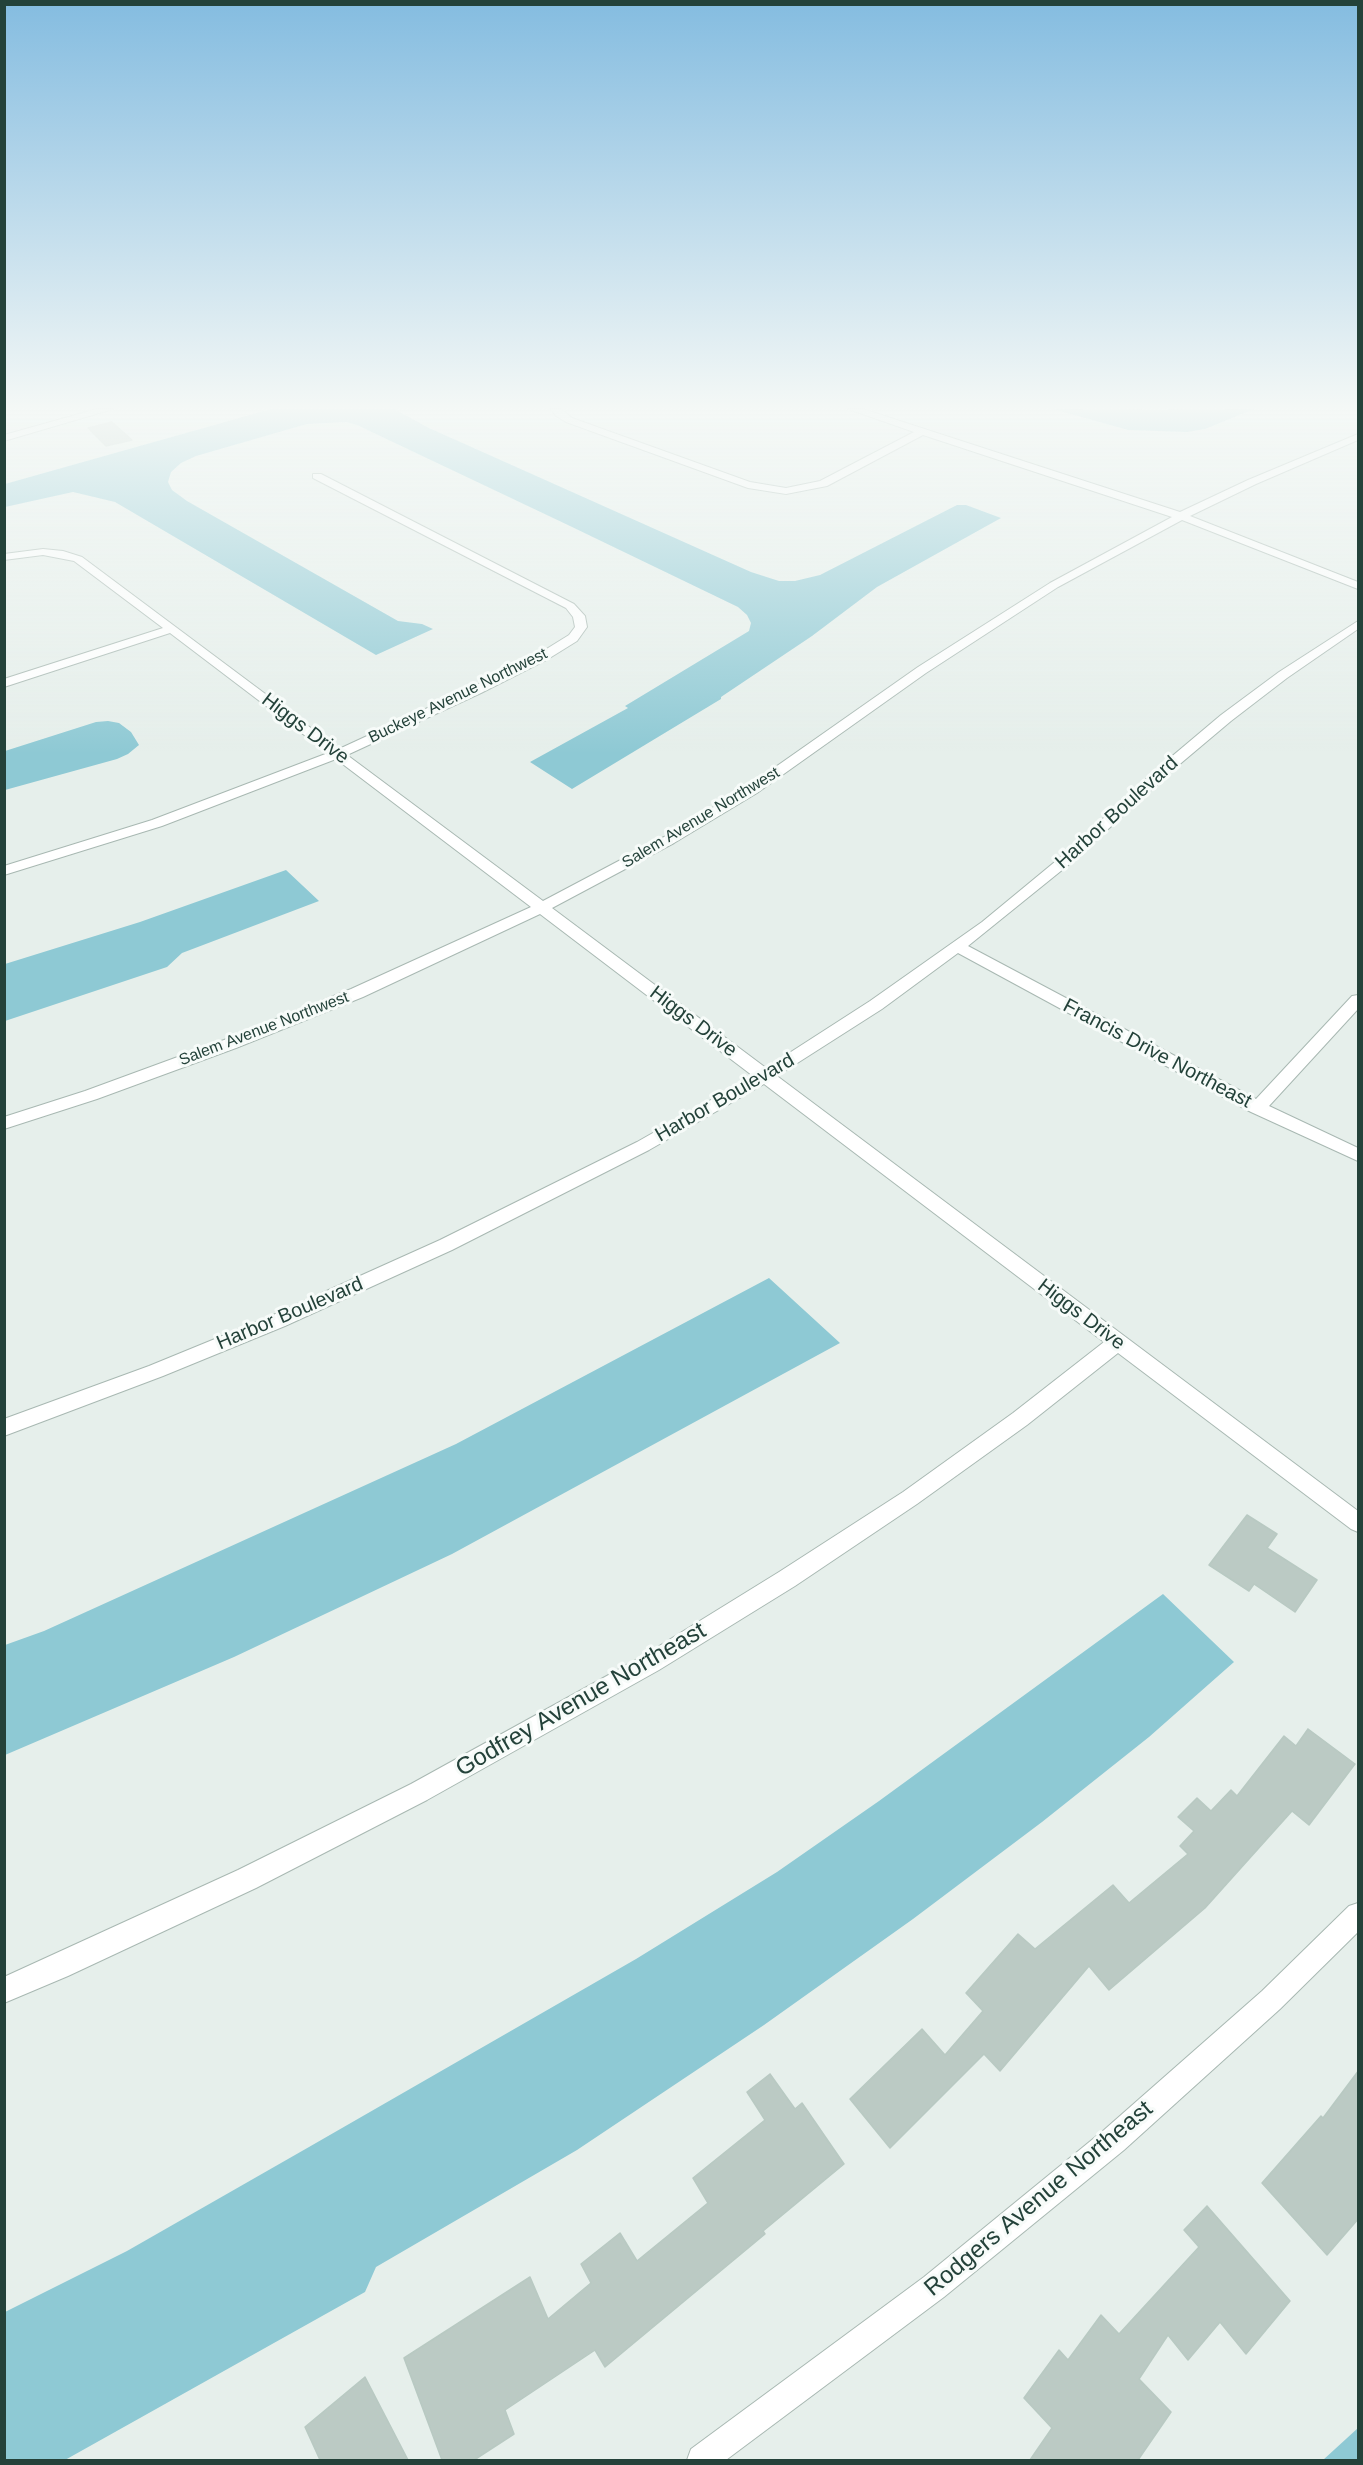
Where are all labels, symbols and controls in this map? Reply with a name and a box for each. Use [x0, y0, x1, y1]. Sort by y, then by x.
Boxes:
street label: Buckeye Avenue Northwest [366, 644, 550, 748]
street label: Higgs Drive [257, 688, 353, 770]
street label: Harbor Boulevard [1051, 752, 1183, 874]
street label: Salem Avenue Northwest [619, 763, 783, 873]
street label: Higgs Drive [645, 981, 741, 1063]
street label: Salem Avenue Northwest [176, 988, 352, 1070]
street label: Francis Drive Northeast [1059, 994, 1255, 1114]
street label: Harbor Boulevard [651, 1048, 799, 1148]
street label: Harbor Boulevard [213, 1272, 367, 1356]
street label: Higgs Drive [1033, 1274, 1129, 1356]
street label: Godfrey Avenue Northeast [451, 1617, 711, 1783]
street label: Rodgers Avenue Northeast [919, 2095, 1159, 2303]

